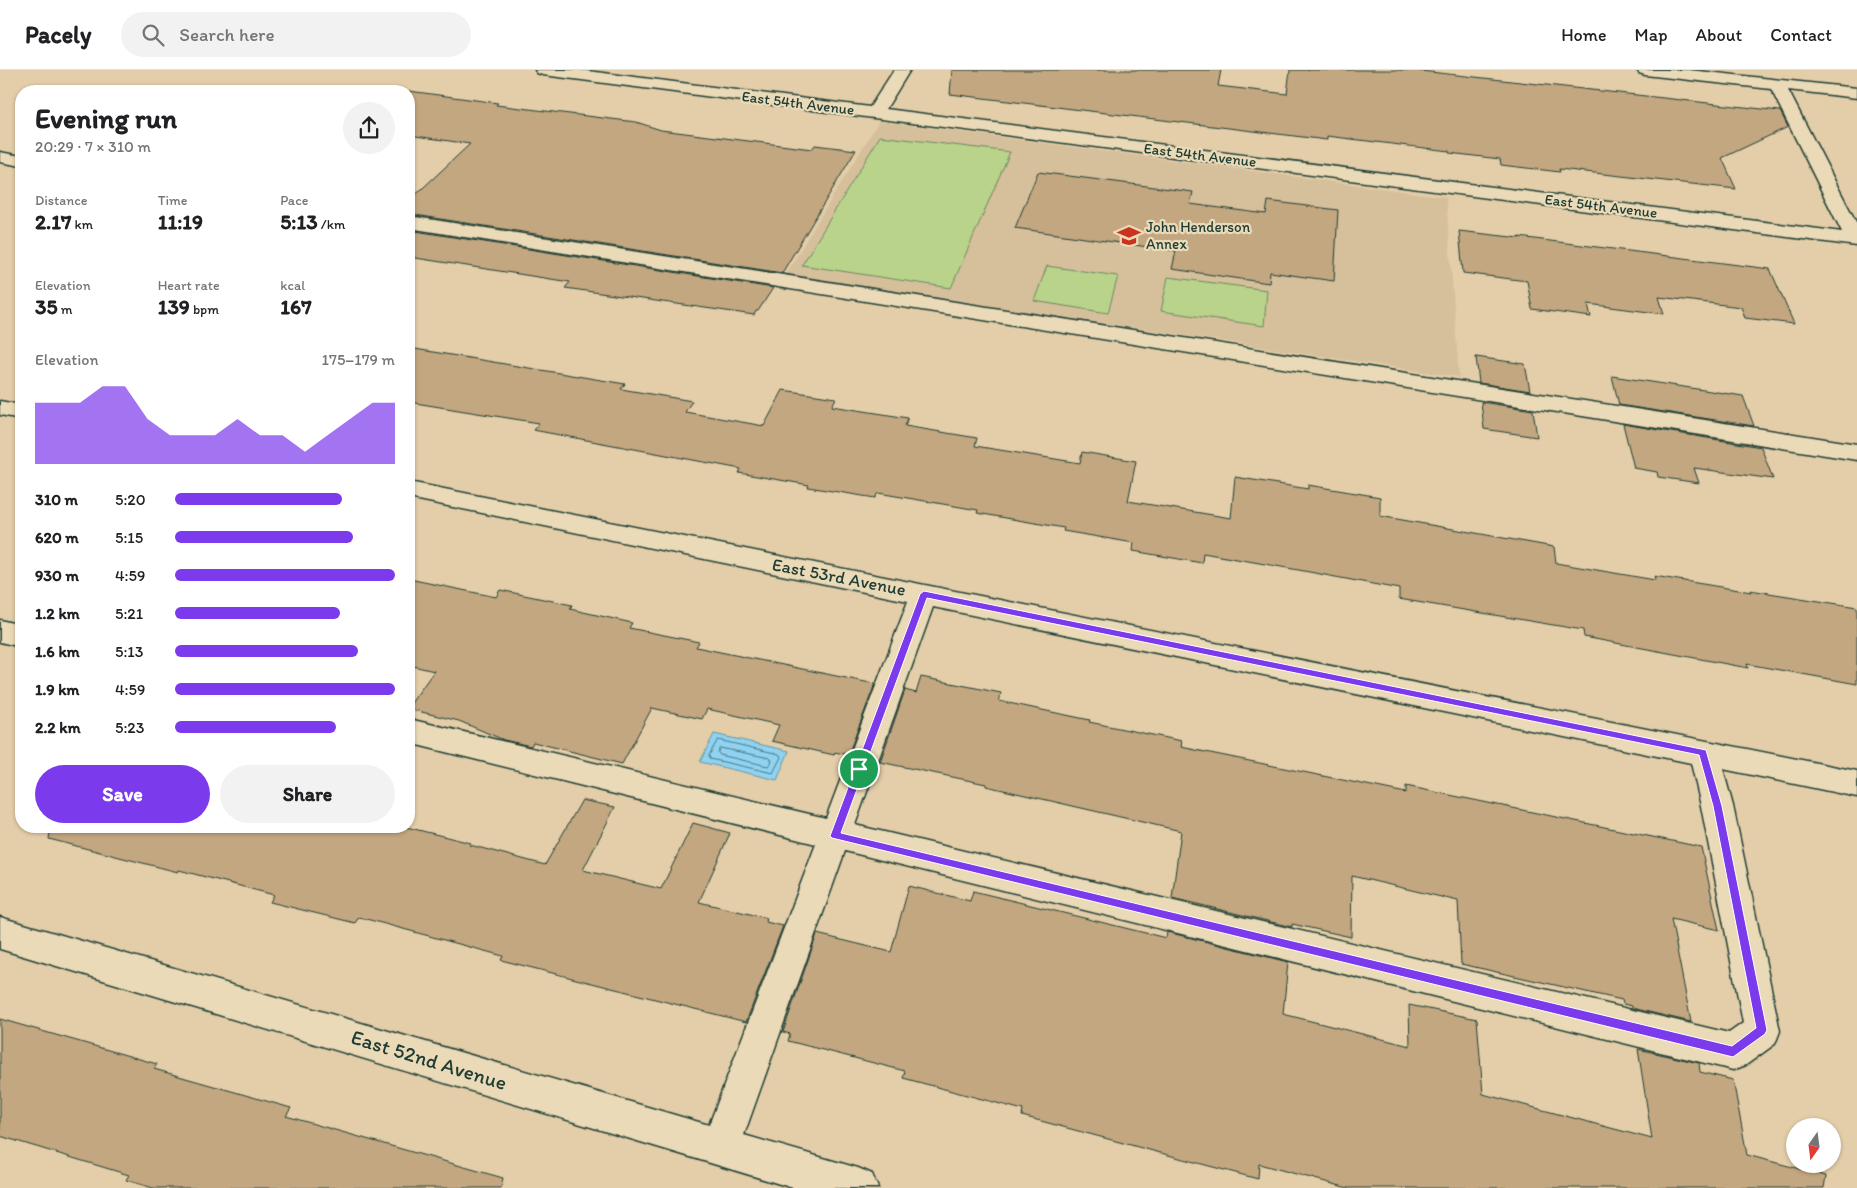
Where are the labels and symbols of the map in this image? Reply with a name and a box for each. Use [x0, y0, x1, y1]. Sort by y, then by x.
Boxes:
street label: East 54th Avenue [741, 87, 855, 119]
street label: East 54th Avenue [1143, 139, 1257, 171]
street label: East 54th Avenue [1544, 190, 1658, 222]
place label: John Henderson Annex [1146, 218, 1251, 253]
school or university icon: John Henderson Annex [1116, 223, 1142, 249]
street label: East 53rd Avenue [770, 553, 908, 601]
pin [838, 748, 880, 790]
street label: East 52nd Avenue [348, 1024, 510, 1095]
north arrow [1786, 1118, 1841, 1172]

